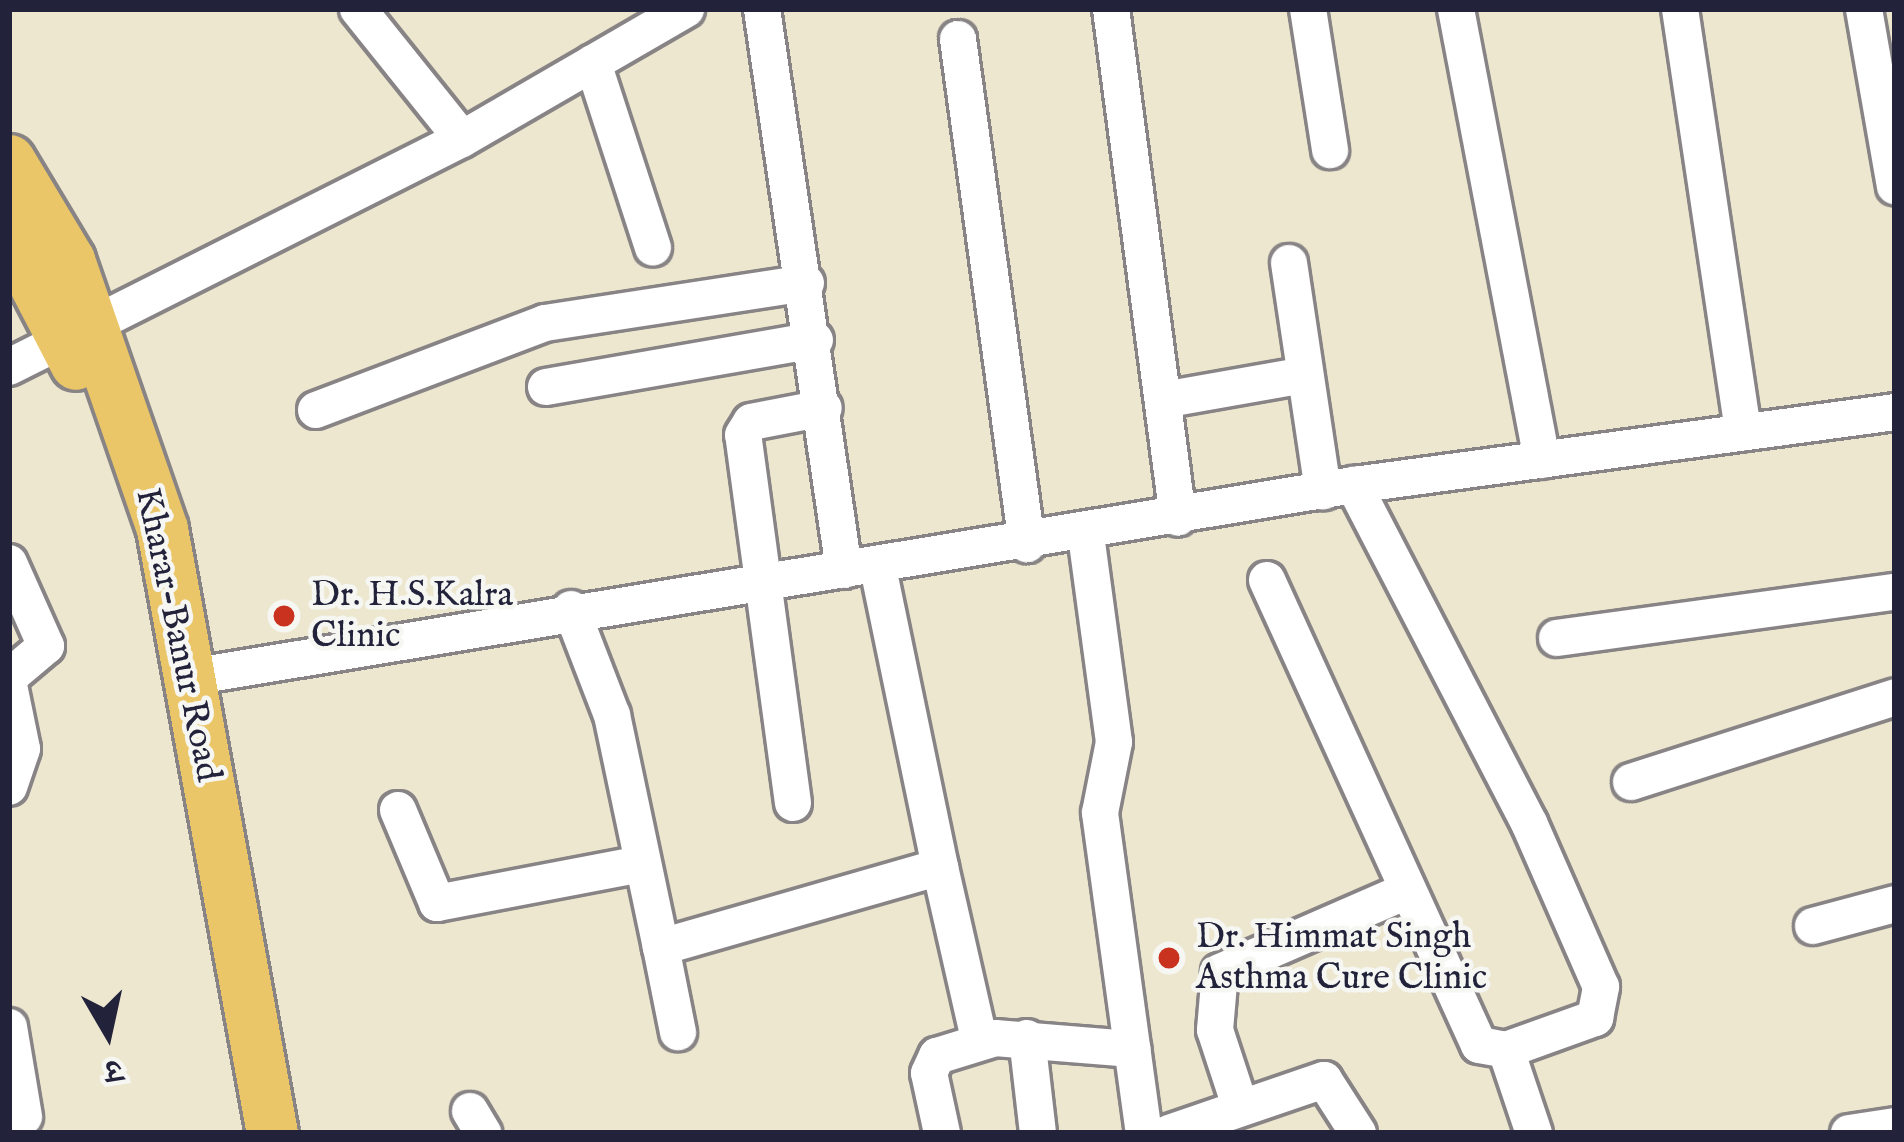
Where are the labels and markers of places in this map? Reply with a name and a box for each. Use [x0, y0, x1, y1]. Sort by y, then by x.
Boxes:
place label: Dr. H.S.Kalra Clinic [311, 573, 513, 658]
marker: Dr. H.S.Kalra Clinic [268, 600, 300, 632]
place label: Dr. Himmat Singh Asthma Cure Clinic [1196, 915, 1487, 1000]
marker: Dr. Himmat Singh Asthma Cure Clinic [1153, 942, 1185, 974]

